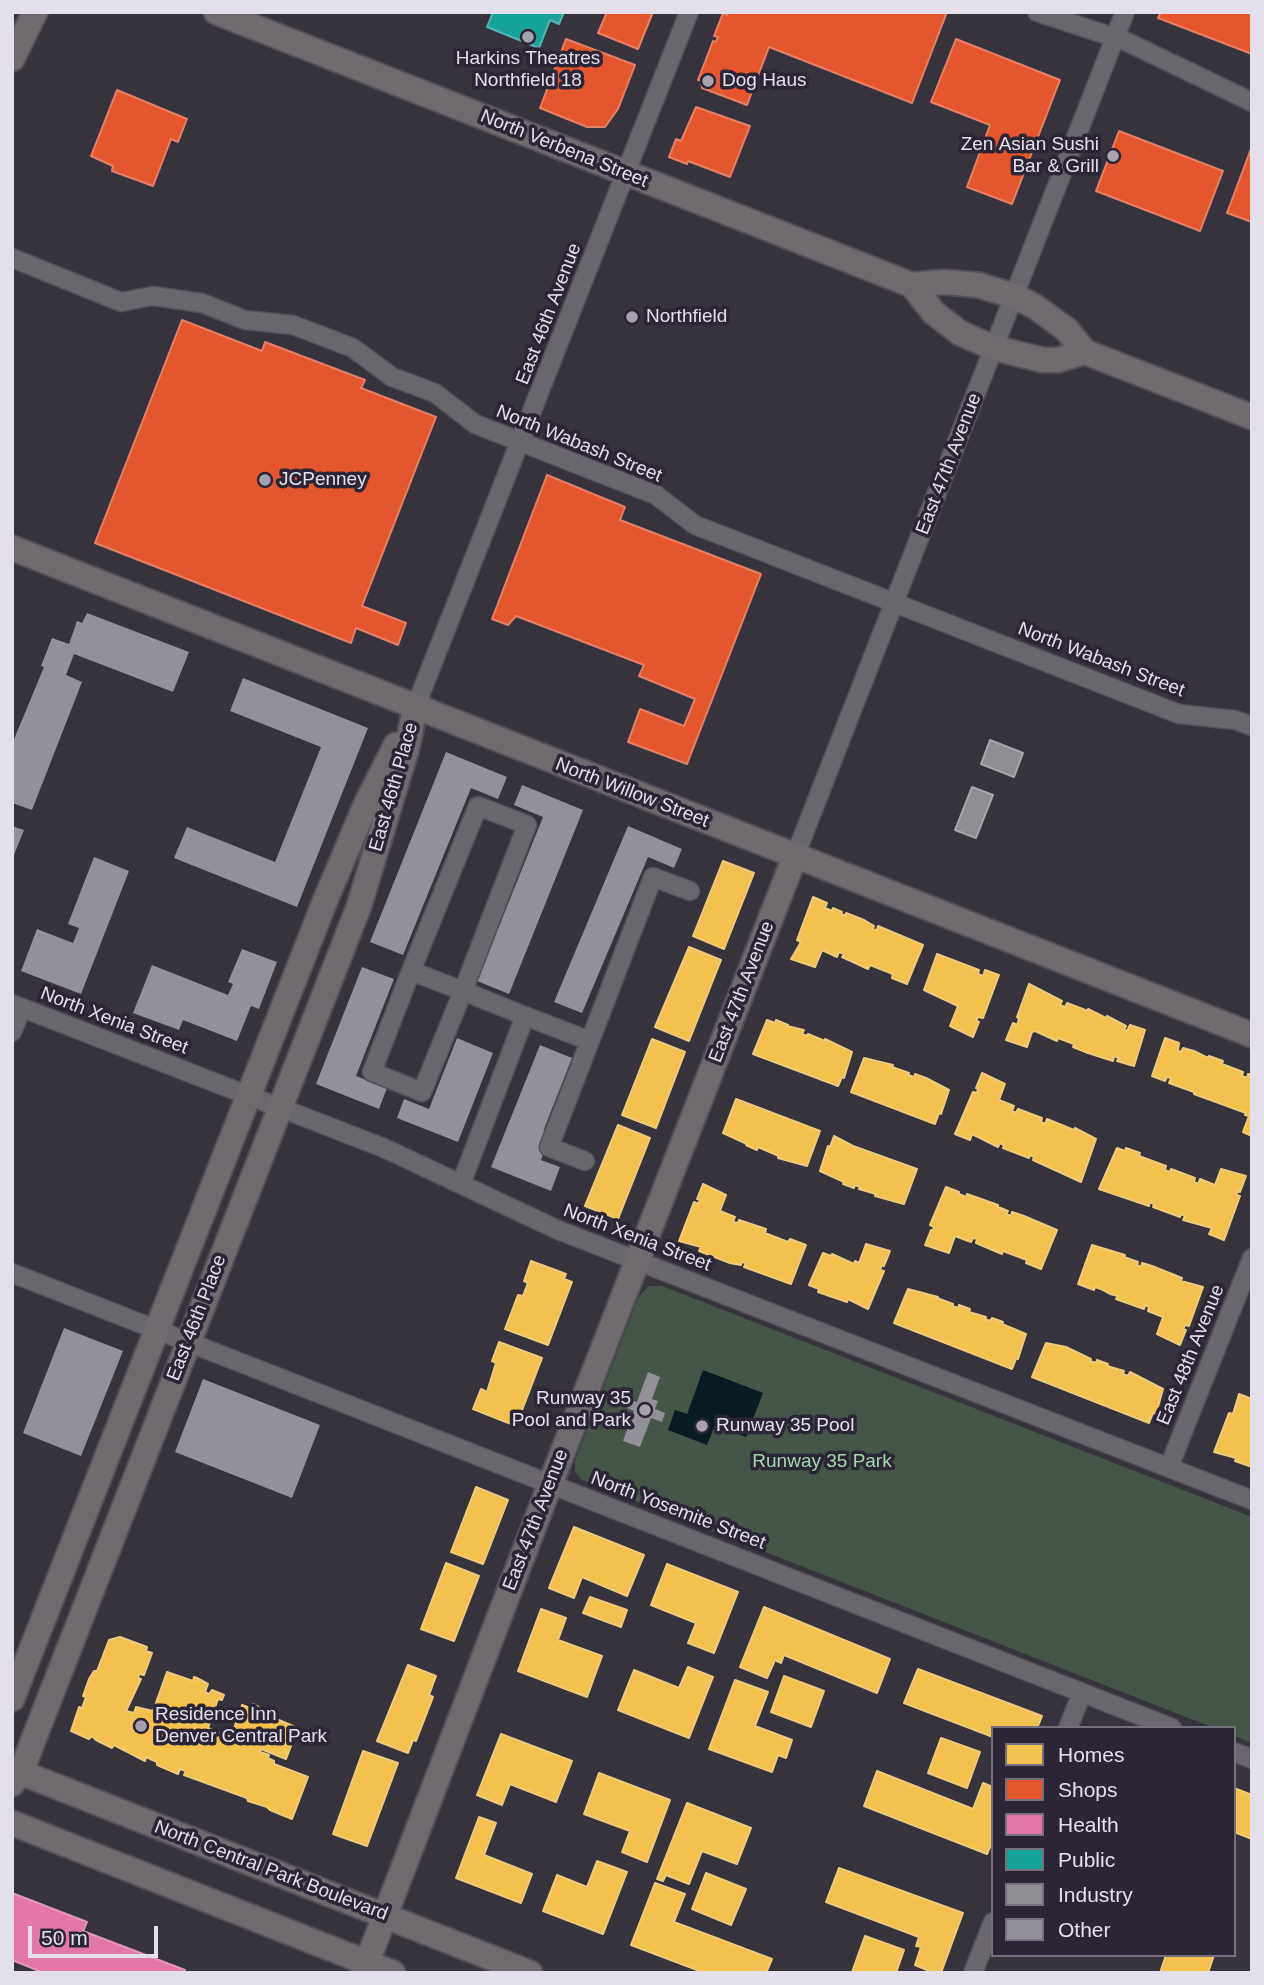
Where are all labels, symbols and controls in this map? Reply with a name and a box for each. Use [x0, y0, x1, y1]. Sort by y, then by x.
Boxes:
marker: Harkins Theatres Northfield 18 [520, 29, 536, 45]
place label: Harkins Theatres Northfield 18 [456, 48, 600, 92]
place label: Dog Haus [722, 70, 806, 92]
marker: Dog Haus [700, 73, 716, 89]
street label: North Verbena Street [477, 105, 651, 193]
place label: Zen Asian Sushi Bar & Grill [961, 134, 1099, 178]
marker: Zen Asian Sushi Bar & Grill [1105, 148, 1121, 164]
street label: East 46th Avenue [512, 240, 586, 388]
place label: Northfield [646, 306, 727, 328]
marker: Northfield [624, 309, 640, 325]
street label: East 47th Avenue [912, 390, 986, 538]
street label: North Wabash Street [493, 400, 665, 488]
place label: JCPenney [279, 469, 367, 491]
marker: JCPenney [257, 472, 273, 488]
street label: North Wabash Street [1014, 618, 1188, 702]
street label: East 46th Place [365, 720, 423, 854]
street label: North Willow Street [552, 753, 712, 833]
street label: East 47th Avenue [705, 918, 779, 1066]
street label: North Xenia Street [37, 982, 191, 1060]
street label: North Xenia Street [560, 1199, 714, 1277]
street label: East 46th Place [163, 1252, 231, 1384]
street label: East 48th Avenue [1152, 1281, 1230, 1429]
place label: Runway 35 Pool and Park [512, 1388, 631, 1432]
marker: Runway 35 Pool and Park [637, 1402, 653, 1418]
place label: Runway 35 Pool [716, 1415, 854, 1437]
marker: Runway 35 Pool [694, 1418, 710, 1434]
street label: East 47th Avenue [499, 1446, 573, 1594]
park label: Runway 35 Park [752, 1451, 892, 1473]
street label: North Yosemite Street [587, 1467, 769, 1555]
place label: Residence Inn Denver Central Park [155, 1704, 327, 1748]
marker: Residence Inn Denver Central Park [133, 1718, 149, 1734]
legend [991, 1726, 1236, 1957]
text: Homes [1058, 1743, 1125, 1766]
text: Shops [1058, 1778, 1118, 1801]
text: Health [1058, 1813, 1119, 1836]
street label: North Central Park Boulevard [151, 1816, 391, 1926]
text: Public [1058, 1848, 1115, 1871]
text: Industry [1058, 1883, 1133, 1906]
scale bar [32, 1912, 161, 1956]
text: Other [1058, 1918, 1111, 1941]
text: 50 m [41, 1926, 88, 1949]

